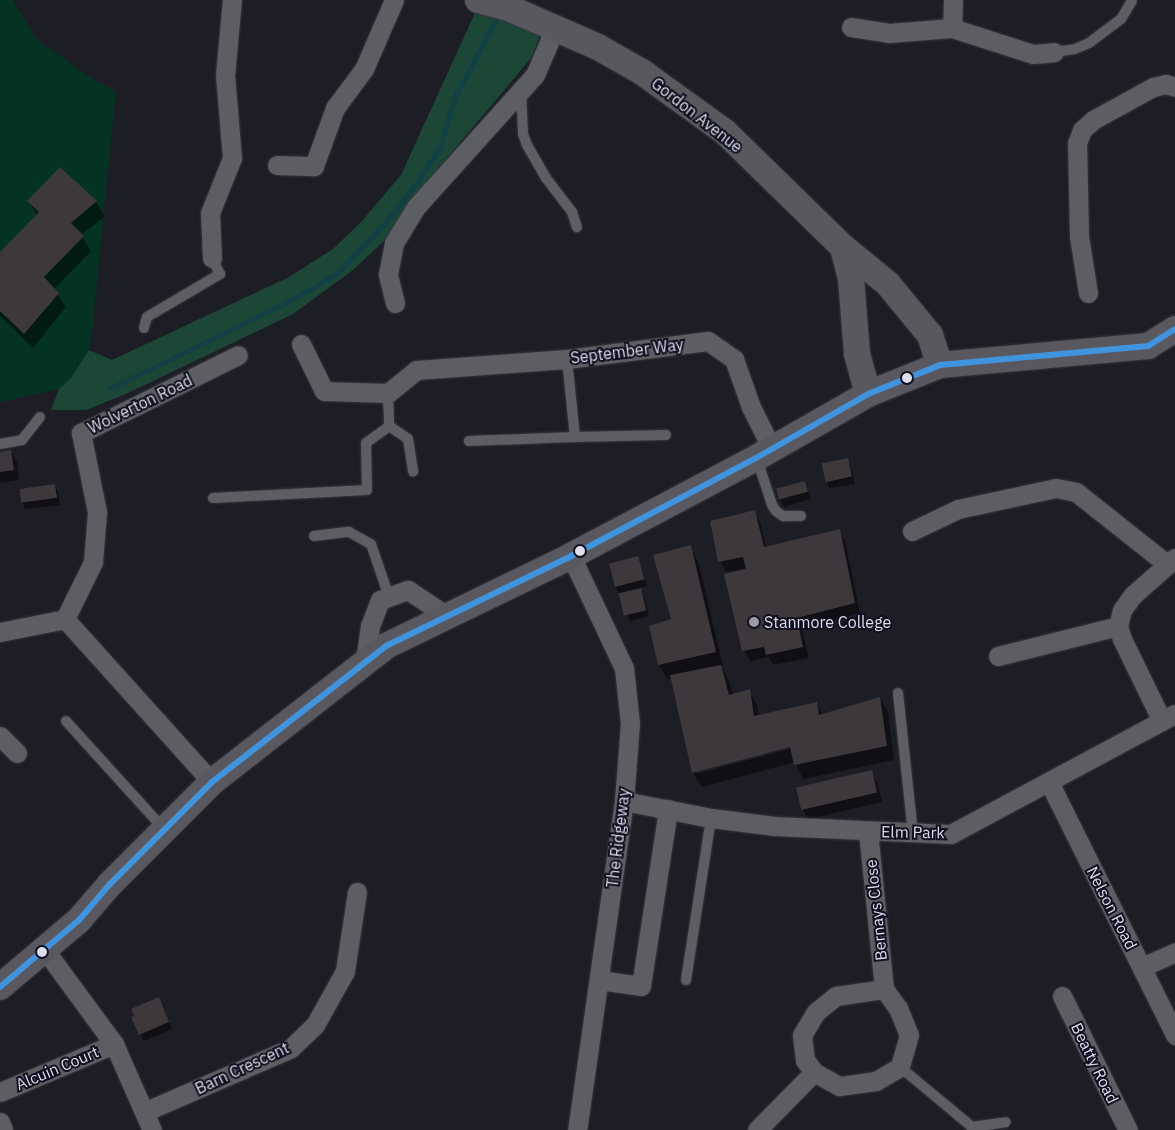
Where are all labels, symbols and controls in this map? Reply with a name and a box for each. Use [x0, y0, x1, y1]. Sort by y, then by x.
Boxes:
street label: Gordon Avenue [648, 73, 746, 157]
street label: September Way [569, 335, 685, 367]
street label: Wolverton Road [85, 370, 195, 438]
unlabelled marker [902, 373, 912, 383]
unlabelled marker [575, 546, 585, 556]
place label: Stanmore College [764, 612, 891, 632]
marker: Stanmore College [748, 616, 760, 628]
street label: The Ridgeway [602, 787, 634, 889]
street label: Elm Park [881, 822, 945, 842]
street label: Bernays Close [861, 858, 891, 962]
street label: Nelson Road [1083, 863, 1141, 953]
unlabelled marker [37, 947, 47, 957]
street label: Beatty Road [1067, 1020, 1123, 1106]
street label: Barn Crescent [192, 1038, 292, 1098]
street label: Alcuin Court [13, 1042, 101, 1094]

